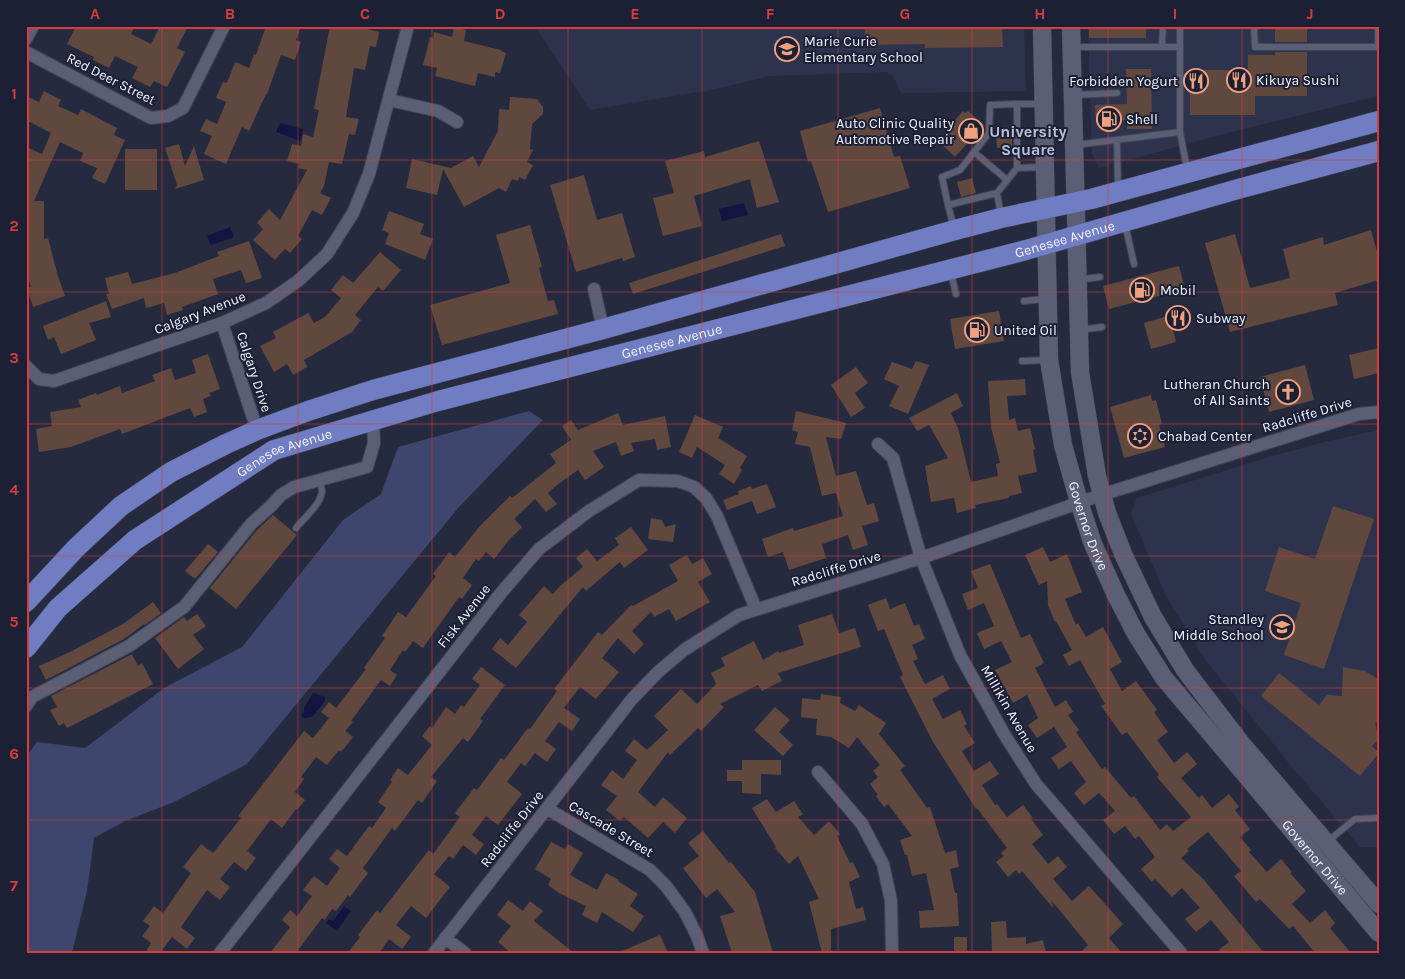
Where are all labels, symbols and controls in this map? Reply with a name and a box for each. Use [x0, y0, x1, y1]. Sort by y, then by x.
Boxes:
text: A [90, 4, 100, 23]
text: B [225, 4, 235, 23]
text: C [360, 4, 370, 23]
text: D [495, 4, 506, 23]
text: E [630, 4, 640, 23]
text: F [766, 4, 775, 23]
text: G [900, 4, 910, 23]
text: H [1034, 4, 1046, 23]
text: I [1173, 4, 1177, 23]
text: J [1306, 4, 1314, 23]
place label: Marie Curie Elementary School [804, 33, 923, 66]
school or university icon: Marie Curie Elementary School [774, 36, 800, 62]
street label: Red Deer Street [64, 49, 158, 109]
restaurant icon: Kikuya Sushi [1226, 67, 1252, 93]
restaurant icon: Forbidden Yogurt [1183, 68, 1209, 94]
place label: Kikuya Sushi [1256, 72, 1340, 89]
place label: Forbidden Yogurt [1069, 73, 1178, 90]
text: 1 [11, 84, 17, 103]
fuel station icon: Shell [1096, 106, 1122, 132]
place label: Shell [1126, 111, 1158, 128]
place label: Auto Clinic Quality Automotive Repair [836, 115, 955, 148]
shop icon: Auto Clinic Quality Automotive Repair [958, 118, 984, 144]
district label: University Square [989, 122, 1067, 159]
text: 2 [9, 216, 19, 235]
street label: Genesee Avenue [1013, 216, 1117, 261]
fuel station icon: Mobil [1129, 277, 1155, 303]
place label: Mobil [1160, 282, 1196, 299]
street label: Calgary Avenue [152, 288, 248, 338]
restaurant icon: Subway [1165, 305, 1191, 331]
place label: Subway [1196, 310, 1246, 327]
fuel station icon: United Oil [964, 317, 990, 343]
street label: Genesee Avenue [620, 320, 724, 362]
place label: United Oil [994, 322, 1057, 339]
street label: Calgary Drive [233, 330, 275, 414]
text: 3 [9, 348, 19, 367]
place label: Lutheran Church of All Saints [1163, 376, 1270, 409]
church icon: Lutheran Church of All Saints [1275, 379, 1301, 405]
street label: Radcliffe Drive [1260, 393, 1354, 437]
synagogue icon: Chabad Center [1127, 423, 1153, 449]
street label: Genesee Avenue [233, 425, 334, 481]
place label: Chabad Center [1158, 428, 1253, 445]
street label: Governor Drive [1065, 479, 1112, 573]
text: 4 [9, 480, 19, 499]
street label: Radcliffe Drive [789, 547, 883, 591]
street label: Fisk Avenue [434, 581, 494, 651]
place label: Standley Middle School [1174, 611, 1264, 644]
text: 5 [9, 612, 19, 631]
school or university icon: Standley Middle School [1269, 614, 1295, 640]
street label: Millikin Avenue [977, 662, 1041, 756]
text: 6 [9, 744, 19, 763]
street label: Radcliffe Drive [477, 787, 547, 871]
street label: Cascade Street [566, 797, 656, 861]
street label: Governor Drive [1279, 816, 1352, 898]
text: 7 [10, 876, 18, 895]

